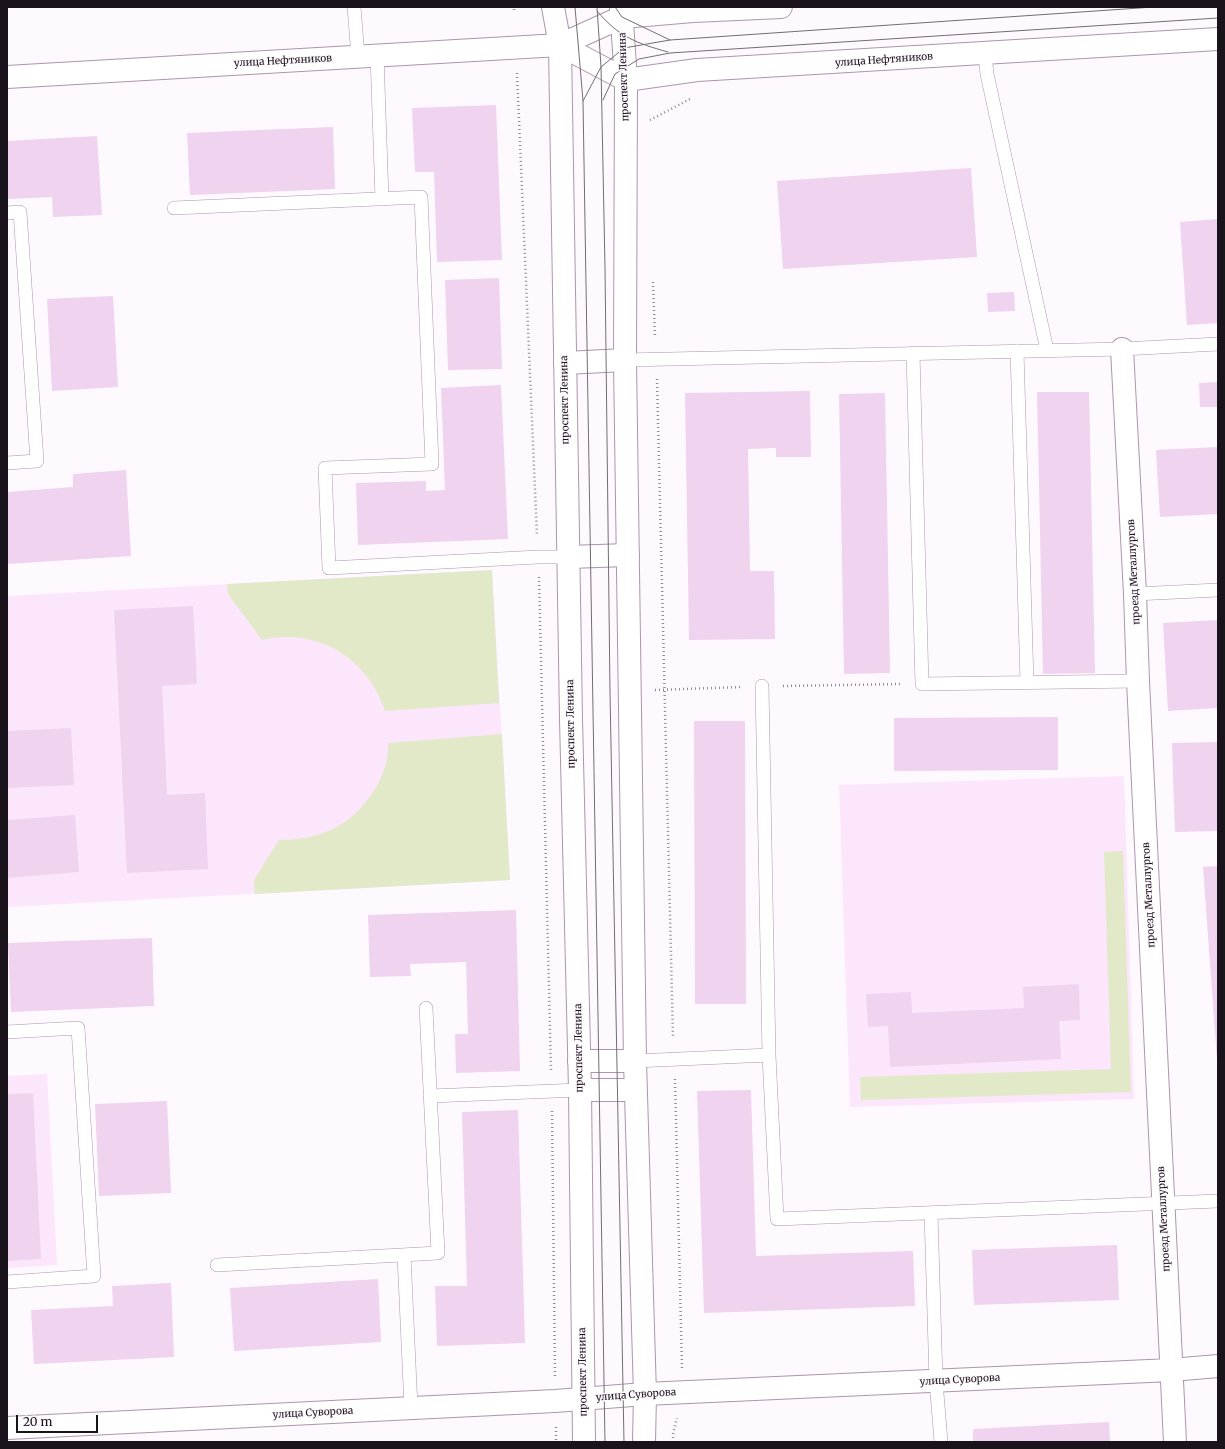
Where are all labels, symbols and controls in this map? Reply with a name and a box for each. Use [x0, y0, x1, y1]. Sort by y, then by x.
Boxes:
street label: проспект Ленина [616, 32, 632, 122]
street label: улица Нефтяников [835, 51, 933, 69]
street label: улица Нефтяников [234, 52, 332, 70]
street label: проспект Ленина [558, 355, 572, 445]
street label: проезд Металлургов [1125, 519, 1143, 625]
street label: проспект Ленина [564, 679, 578, 769]
street label: проезд Металлургов [1140, 842, 1158, 948]
street label: проспект Ленина [572, 1003, 586, 1093]
street label: проезд Металлургов [1155, 1166, 1173, 1272]
street label: проспект Ленина [576, 1327, 590, 1417]
street label: улица Суворова [919, 1372, 1001, 1388]
street label: улица Суворова [595, 1386, 677, 1404]
street label: улица Суворова [272, 1405, 354, 1421]
scale bar [18, 1407, 100, 1433]
text: 20 m [23, 1414, 52, 1429]

